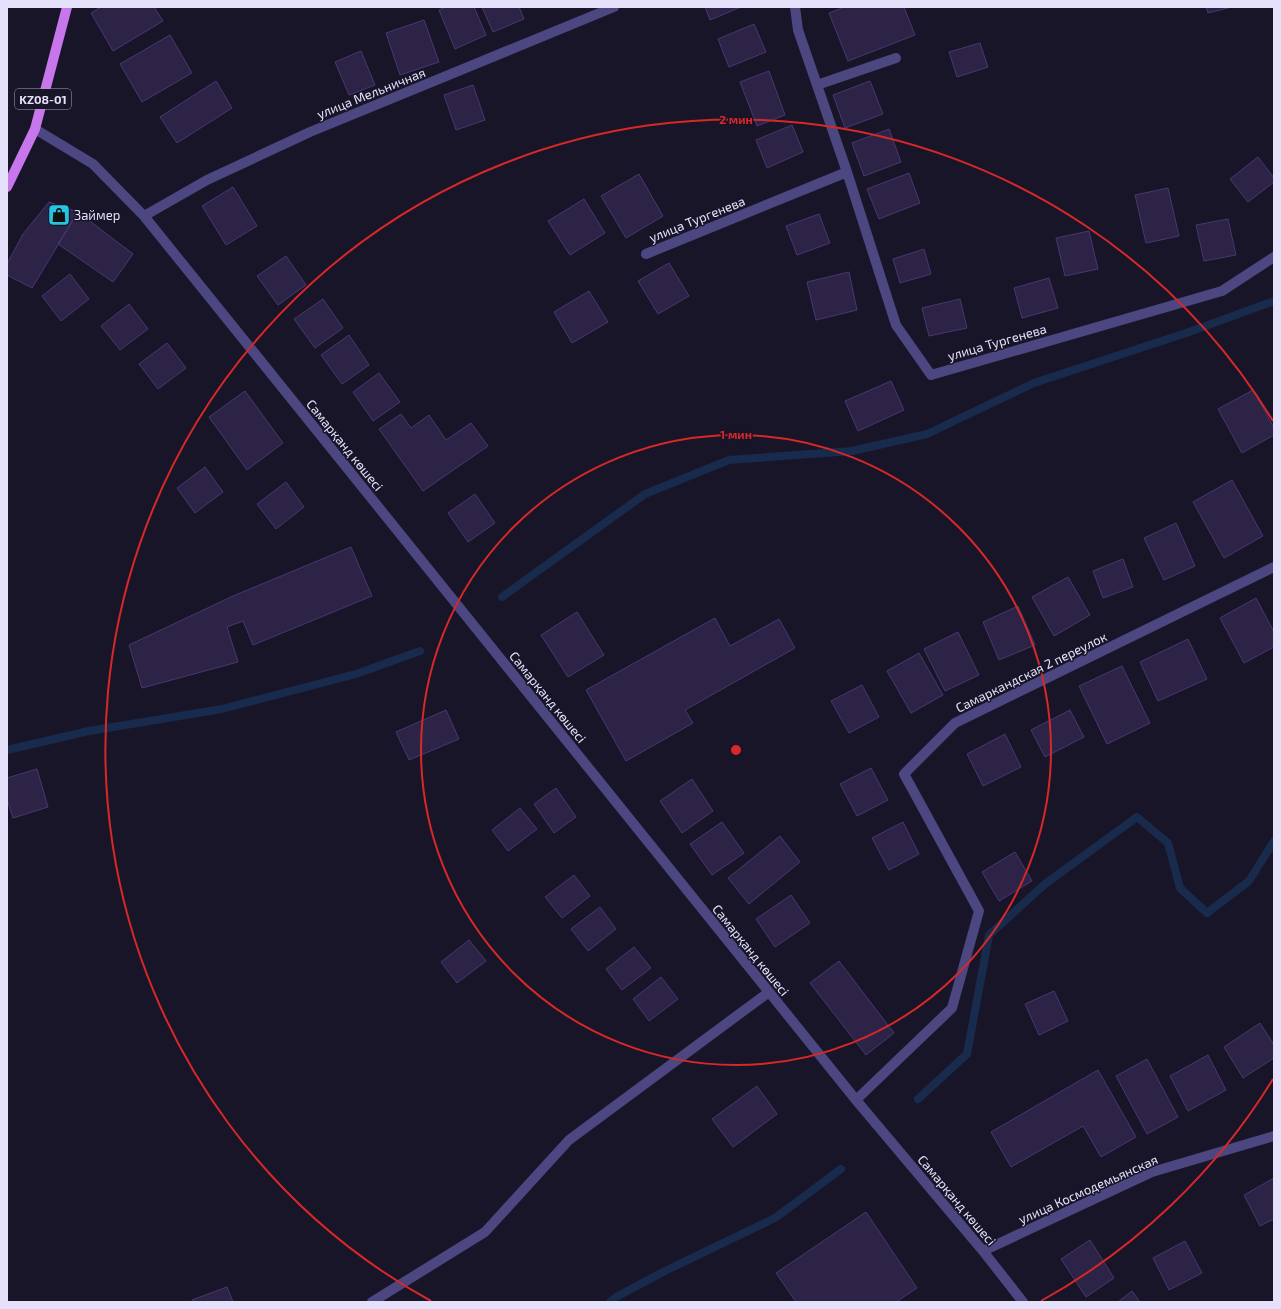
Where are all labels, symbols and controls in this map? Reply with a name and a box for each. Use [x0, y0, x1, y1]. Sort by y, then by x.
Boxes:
street label: улица Мельничная [314, 64, 428, 122]
road number: KZ08-01 [15, 89, 71, 109]
text: 2 мин [719, 112, 753, 126]
street label: улица Тургенева [647, 192, 747, 246]
shop icon: Займер [46, 202, 72, 228]
place label: Займер [74, 207, 120, 223]
street label: улица Тургенева [946, 320, 1048, 364]
street label: Самарқанд көшесі [303, 396, 387, 494]
text: 1 мин [720, 427, 752, 441]
street label: Самаркандская 2 переулок [953, 628, 1109, 716]
street label: Самарқанд көшесі [506, 648, 590, 746]
centre of rings [729, 743, 743, 757]
street label: Самарқанд көшесі [709, 901, 793, 999]
street label: улица Космодемьянская [1016, 1151, 1160, 1227]
street label: Самарқанд көшесі [915, 1152, 999, 1248]

